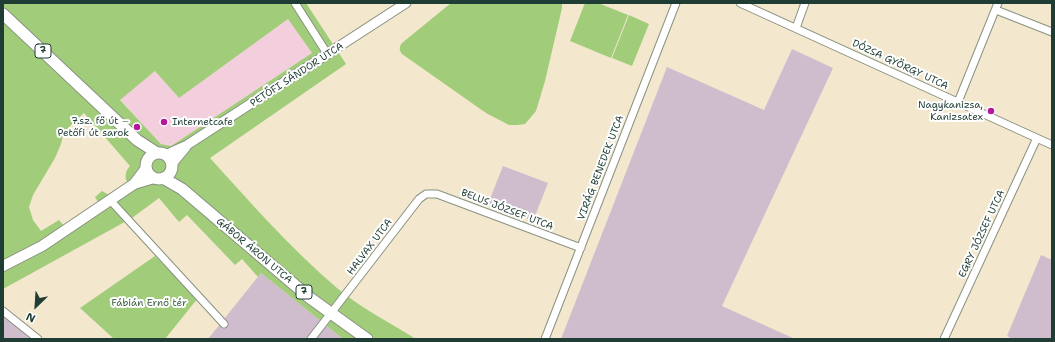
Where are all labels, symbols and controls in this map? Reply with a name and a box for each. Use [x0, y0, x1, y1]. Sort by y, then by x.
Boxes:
street label: DÓZSA GYÖRGY UTCA [850, 37, 950, 93]
street label: PETŐFI SÁNDOR UTCA [248, 40, 346, 110]
road number: 7 [35, 44, 51, 58]
place label: Nagykanizsa, Kanizsatex [918, 99, 983, 122]
marker: Nagykanizsa, Kanizsatex [986, 106, 996, 116]
street label: VIRÁG BENEDEK UTCA [575, 114, 627, 222]
place label: 7.sz. fő út – Petőfi út sarok [58, 115, 129, 138]
place label: Internetcafe [172, 116, 233, 128]
marker: Internetcafe [159, 117, 169, 127]
marker: 7.sz. fő út – Petőfi út sarok [132, 122, 142, 132]
street label: BELUS JÓZSEF UTCA [459, 187, 555, 233]
street label: EGRY JÓZSEF UTCA [956, 188, 1008, 280]
street label: GÁBOR ÁRON UTCA [214, 216, 294, 286]
street label: HALVAX UTCA [345, 216, 395, 278]
road number: 7 [296, 285, 312, 299]
north arrow [16, 286, 56, 326]
park label: Fábián Ernő tér [111, 297, 187, 309]
text: N [24, 309, 38, 326]

